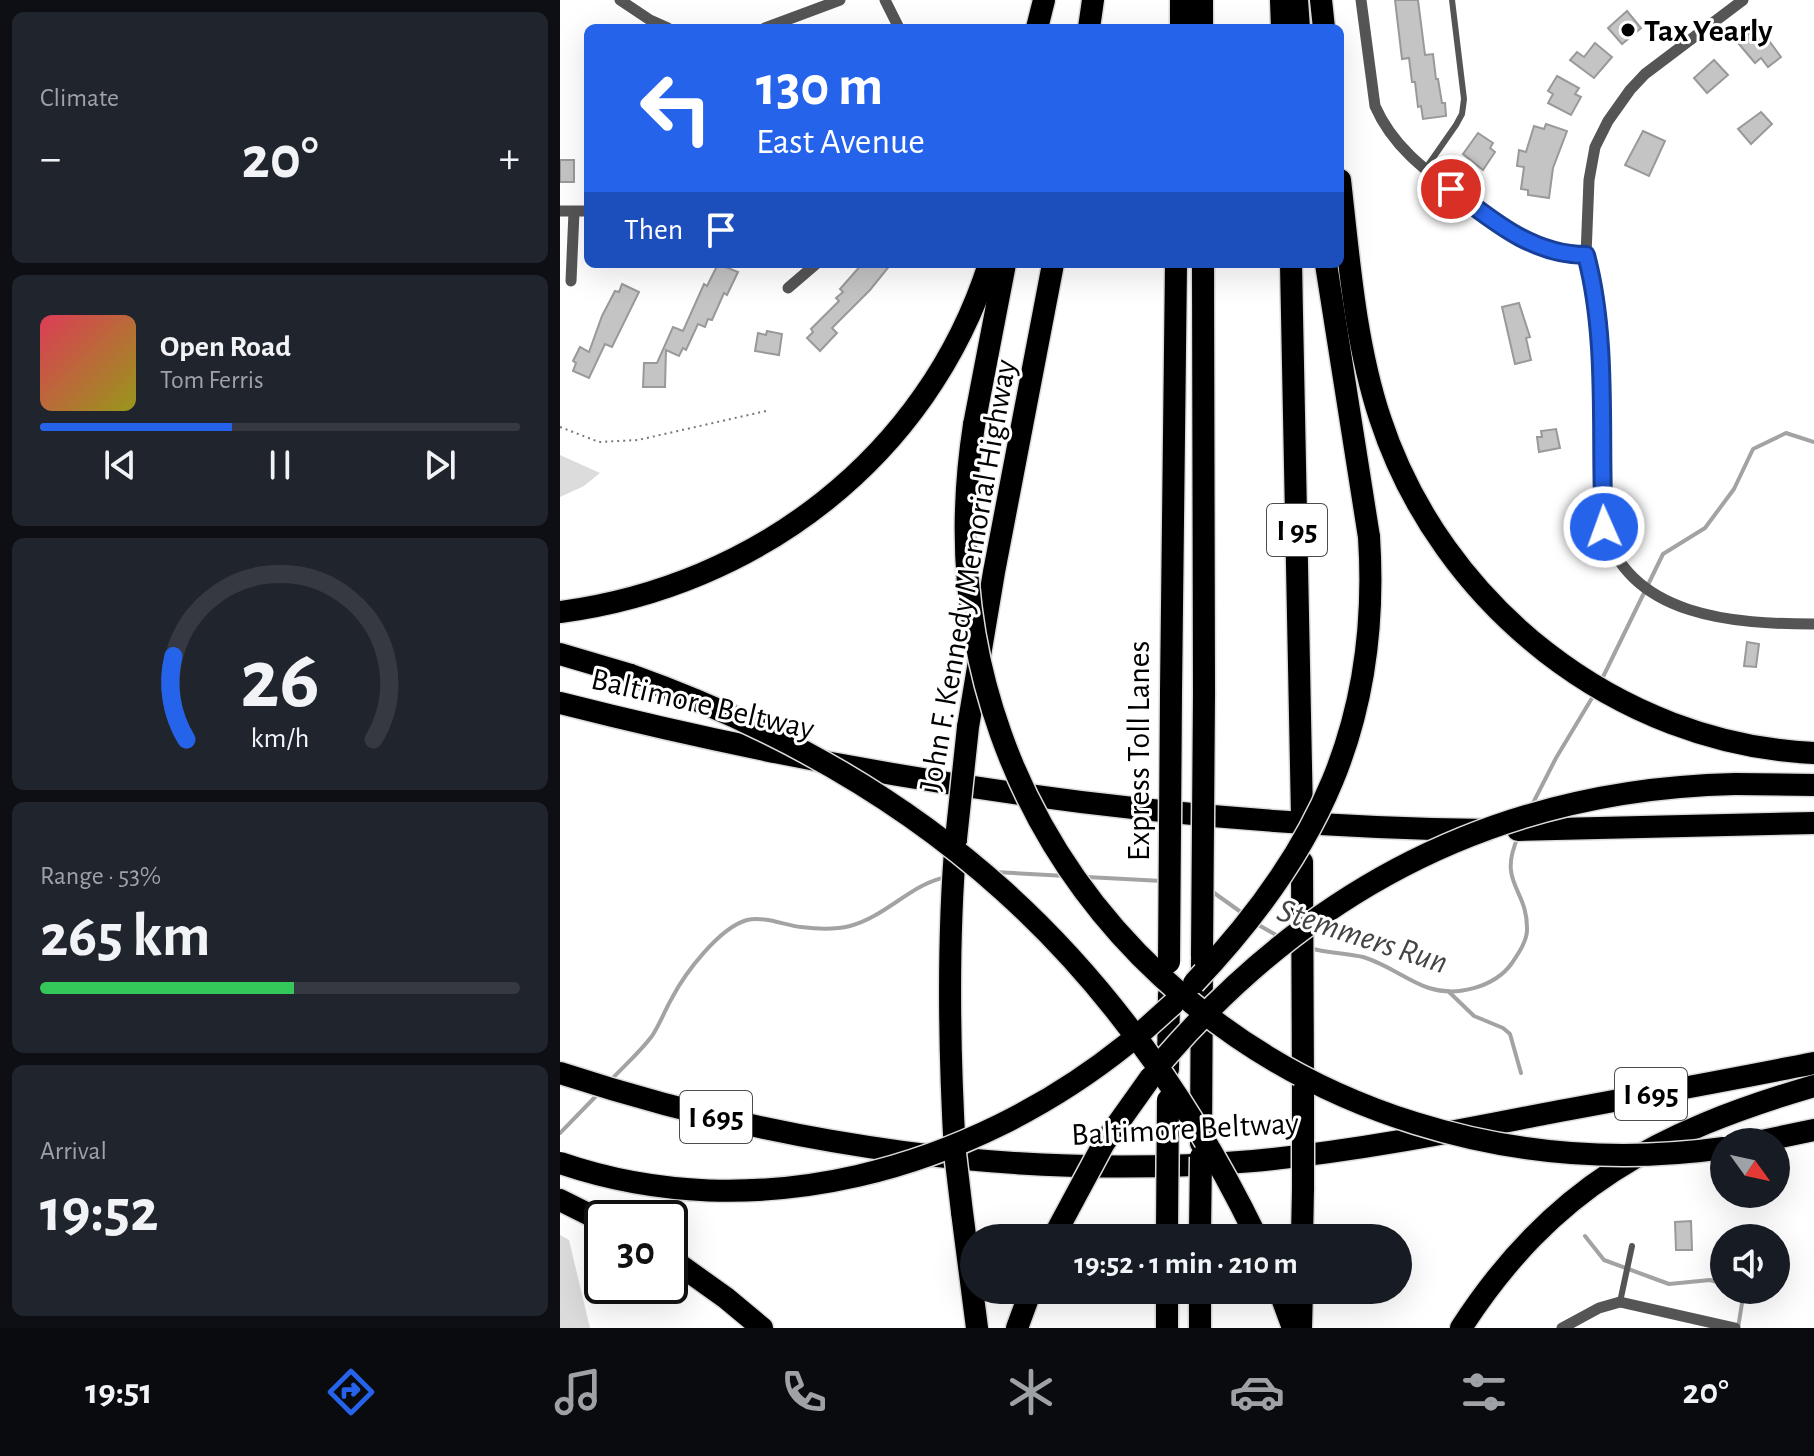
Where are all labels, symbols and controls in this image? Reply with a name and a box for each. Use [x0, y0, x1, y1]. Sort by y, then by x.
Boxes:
place label: Tax Yearly [1644, 15, 1773, 47]
marker: Tax Yearly [1619, 21, 1637, 39]
icon: left [624, 56, 728, 160]
text: 130 m [756, 59, 883, 115]
text: Climate [40, 85, 119, 111]
text: East Avenue [756, 124, 925, 160]
text: 20° [241, 129, 319, 189]
text: − [40, 137, 61, 181]
text: + [499, 137, 520, 181]
pin [1417, 155, 1485, 223]
icon: arrive [1429, 167, 1473, 211]
icon: arrive [699, 208, 743, 252]
text: Then [624, 215, 683, 245]
text: Open Road [160, 332, 291, 362]
street label: John F. Kennedy Memorial Highway [914, 357, 1022, 793]
text: Tom Ferris [160, 367, 264, 393]
icon: previous [98, 443, 142, 487]
icon: pause [258, 443, 302, 487]
icon: next [418, 443, 462, 487]
position arrow [1562, 485, 1646, 569]
road number: I 95 [1267, 504, 1327, 556]
text: 26 [240, 639, 320, 723]
street label: Express Toll Lanes [1123, 641, 1155, 861]
street label: Baltimore Beltway [588, 663, 818, 745]
text: km/h [251, 724, 309, 753]
text: Range · 53% [40, 863, 161, 889]
water label: Stemmers Run [1273, 893, 1452, 980]
text: 265 km [40, 907, 210, 967]
road number: I 695 [1615, 1068, 1687, 1120]
road number: I 695 [680, 1091, 752, 1143]
street label: Baltimore Beltway [1070, 1107, 1300, 1151]
north arrow [1710, 1128, 1790, 1208]
map controls [1710, 1128, 1790, 1304]
text: Arrival [40, 1138, 107, 1164]
text: 19:52 [40, 1182, 159, 1242]
speed limit sign: 30 [584, 1200, 688, 1304]
button: sound [1710, 1224, 1790, 1304]
text: 19:52 · 1 min · 210 m [1074, 1249, 1298, 1279]
icon: directions [323, 1364, 379, 1420]
icon: music [550, 1364, 606, 1420]
icon: phone [776, 1364, 832, 1420]
icon: climate [1003, 1364, 1059, 1420]
icon: car [1229, 1364, 1285, 1420]
icon: filters [1456, 1364, 1512, 1420]
text: 19:51 [85, 1374, 152, 1410]
text: 20° [1682, 1374, 1729, 1410]

